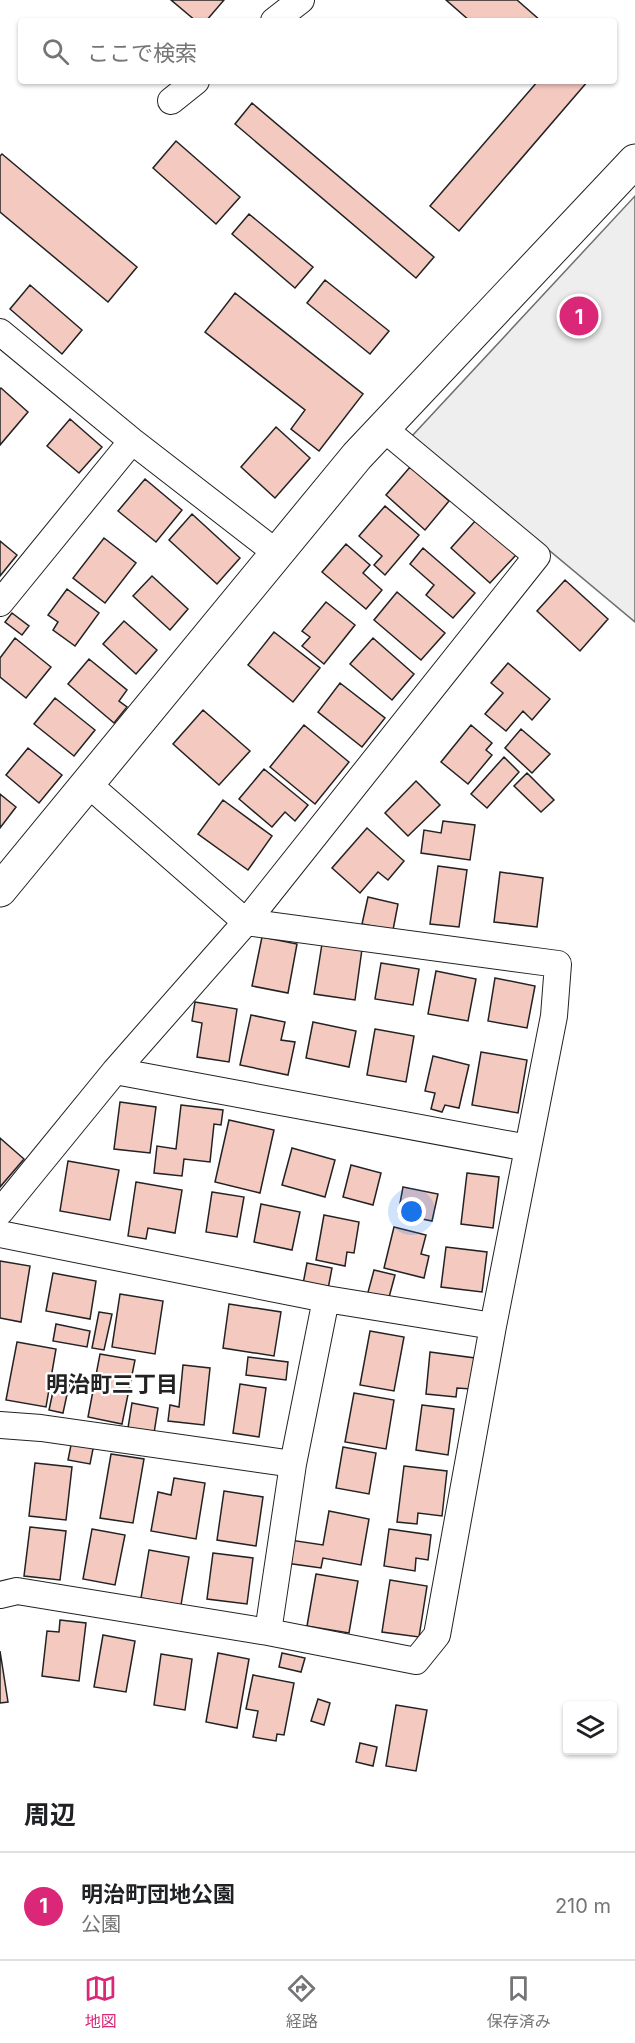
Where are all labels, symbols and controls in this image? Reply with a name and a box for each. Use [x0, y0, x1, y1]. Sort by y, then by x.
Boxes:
search box [18, 18, 617, 84]
icon: search [39, 35, 72, 68]
text: ここで検索 [87, 40, 197, 66]
pin: 1 [560, 294, 598, 338]
your location [397, 1197, 426, 1226]
district label: 明治町三丁目 [46, 1371, 178, 1397]
map controls [563, 1701, 617, 1755]
button: layers [563, 1701, 617, 1755]
text: 周辺 [24, 1799, 76, 1830]
text: 明治町団地公園 [81, 1881, 235, 1907]
text: 1 [39, 1894, 48, 1918]
text: 210 m [555, 1894, 611, 1918]
text: 公園 [81, 1912, 121, 1936]
tab: 地図 [84, 1972, 117, 2032]
tab: 経路 [285, 1972, 318, 2032]
tab: 保存済み [487, 1972, 551, 2032]

